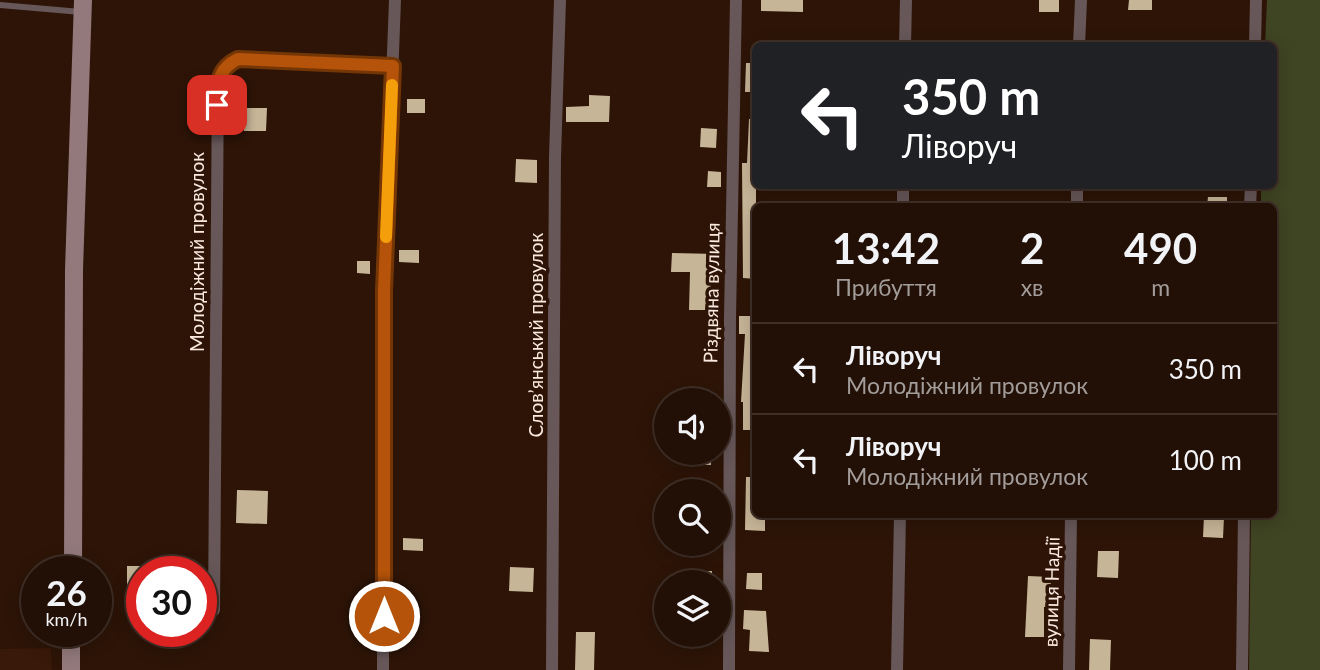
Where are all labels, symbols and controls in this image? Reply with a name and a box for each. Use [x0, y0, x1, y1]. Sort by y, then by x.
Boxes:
text: 350 m [902, 67, 1040, 125]
icon: left [787, 70, 878, 161]
pin [187, 75, 247, 135]
icon: arrive [198, 86, 236, 124]
text: Ліворуч [902, 126, 1017, 165]
street label: Молодіжний провулок [185, 152, 208, 352]
street label: Різдвяна вулиця [698, 222, 724, 364]
text: 13:42 [832, 223, 940, 273]
text: 2 [1020, 223, 1044, 273]
text: 490 [1124, 223, 1197, 273]
street label: Словʼянський провулок [524, 232, 547, 437]
text: Прибуття [835, 273, 937, 301]
text: хв [1021, 273, 1044, 301]
text: m [1151, 273, 1170, 301]
text: Ліворуч [846, 339, 942, 371]
icon: left [787, 350, 825, 388]
text: 350 m [1169, 353, 1242, 385]
text: Молодіжний провулок [846, 371, 1088, 399]
map controls [654, 388, 731, 647]
button: sound [654, 388, 731, 465]
text: Ліворуч [846, 430, 942, 462]
icon: left [787, 441, 825, 479]
text: 100 m [1169, 444, 1242, 476]
text: Молодіжний провулок [846, 462, 1088, 490]
button: search [654, 479, 731, 556]
street label: вулиця Надії [1039, 536, 1063, 647]
speed limit sign: 30 [126, 556, 217, 647]
button: layers [654, 570, 731, 647]
text: 26 [46, 571, 87, 613]
position arrow [347, 579, 421, 653]
text: km/h [45, 608, 88, 630]

